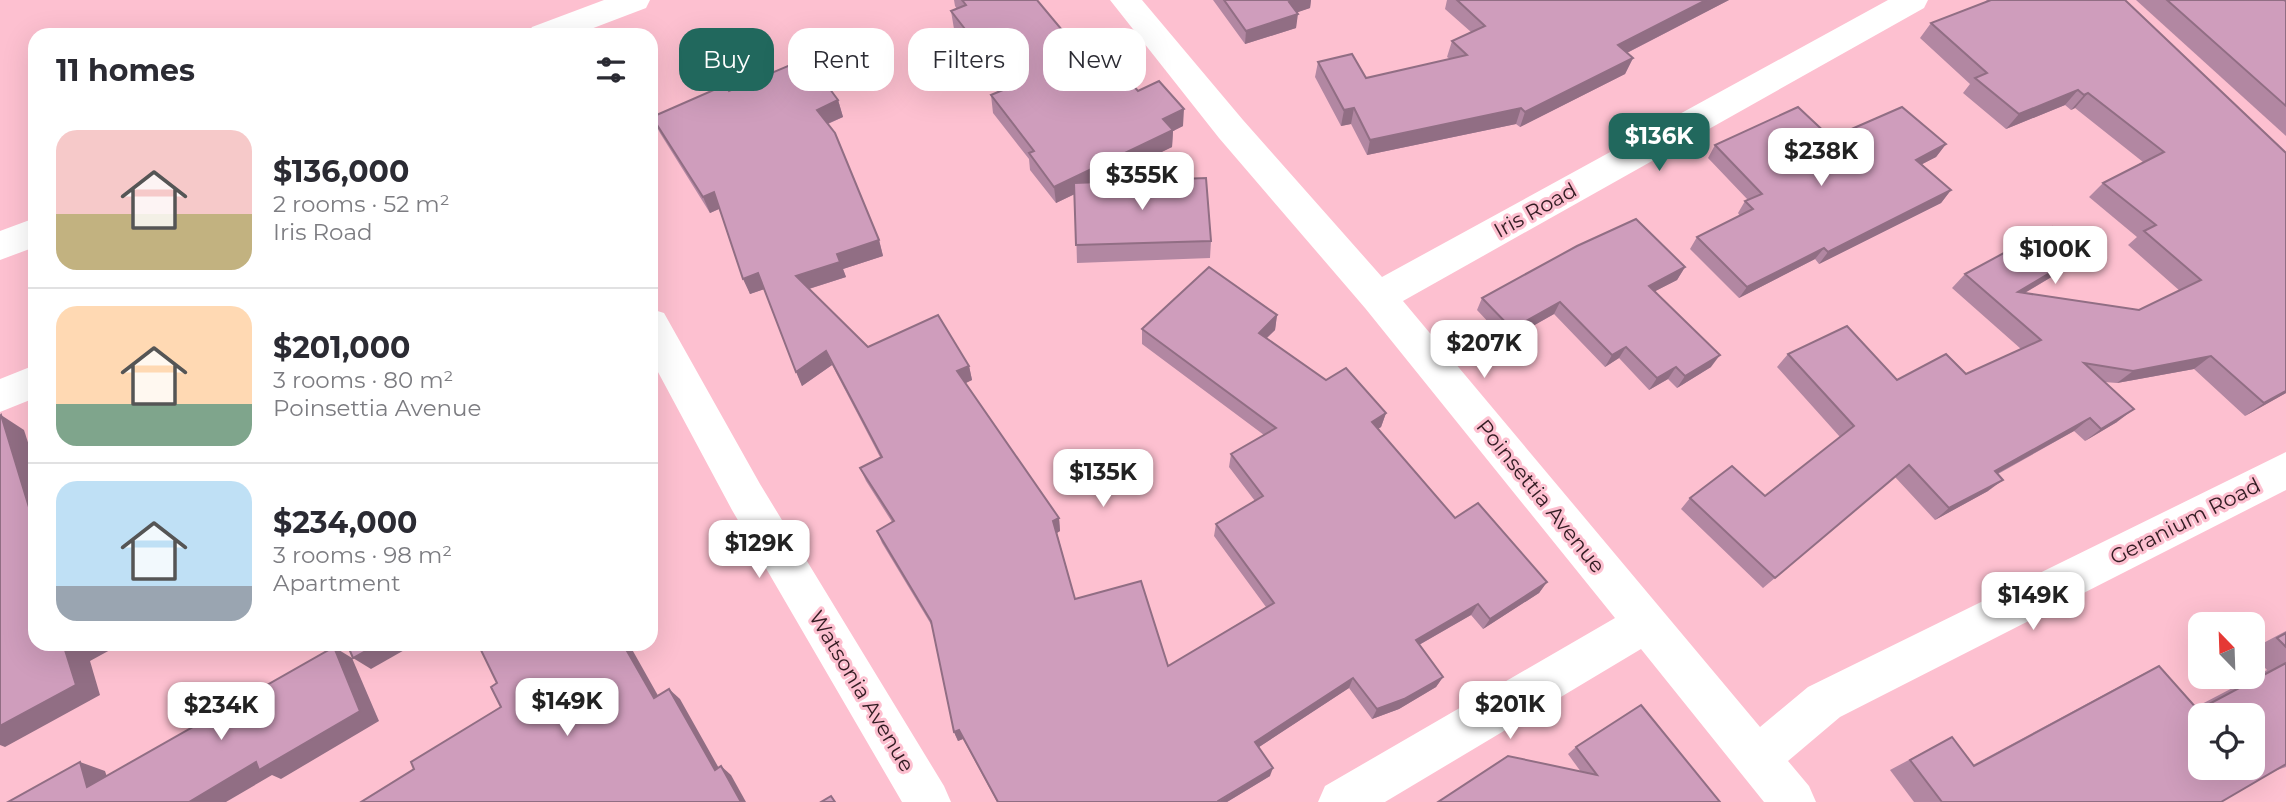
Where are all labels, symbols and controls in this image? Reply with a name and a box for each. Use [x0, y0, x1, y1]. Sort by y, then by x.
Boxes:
chip: Buy [679, 28, 774, 91]
chip: Rent [788, 28, 894, 91]
chip: Filters [908, 28, 1029, 91]
chip: New [1043, 28, 1146, 91]
icon: filters [592, 51, 630, 89]
text: 11 homes [56, 52, 195, 89]
pin: $136K [1610, 114, 1708, 173]
text: $136K [1625, 122, 1693, 150]
pin: $238K [1772, 128, 1870, 188]
text: $238K [1784, 137, 1858, 165]
pin: $355K [1093, 152, 1191, 212]
text: $136,000 [273, 153, 409, 190]
icon: home [112, 158, 196, 242]
text: $355K [1106, 161, 1178, 189]
street label: Iris Road [1489, 177, 1581, 243]
text: 2 rooms · 52 m² [273, 190, 450, 218]
text: Iris Road [273, 218, 373, 246]
pin: $100K [2006, 226, 2104, 286]
text: $100K [2019, 235, 2091, 263]
pin: $207K [1435, 320, 1533, 380]
text: $201,000 [273, 329, 410, 366]
text: $207K [1446, 329, 1522, 357]
icon: home [112, 334, 196, 418]
text: 3 rooms · 80 m² [273, 366, 453, 394]
text: Poinsettia Avenue [273, 394, 481, 422]
street label: Poinsettia Avenue [1471, 414, 1611, 578]
pin: $135K [1054, 449, 1152, 509]
text: $135K [1069, 458, 1137, 486]
street label: Geranium Road [2106, 472, 2264, 570]
text: $234,000 [273, 504, 417, 541]
icon: home [112, 509, 196, 593]
pin: $129K [710, 520, 808, 580]
text: $129K [725, 529, 793, 557]
text: 3 rooms · 98 m² [273, 541, 452, 569]
text: Apartment [273, 569, 401, 597]
pin: $149K [1984, 572, 2082, 632]
text: $149K [1998, 581, 2068, 609]
street label: Watsonia Avenue [804, 606, 920, 776]
north arrow [2188, 612, 2264, 690]
map controls [2188, 612, 2265, 780]
pin: $149K [518, 678, 616, 738]
pin: $234K [172, 682, 270, 742]
pin: $201K [1461, 682, 1559, 741]
text: $149K [532, 687, 602, 715]
text: $201K [1475, 690, 1545, 718]
text: $234K [184, 691, 258, 719]
button: locate [2188, 703, 2265, 780]

